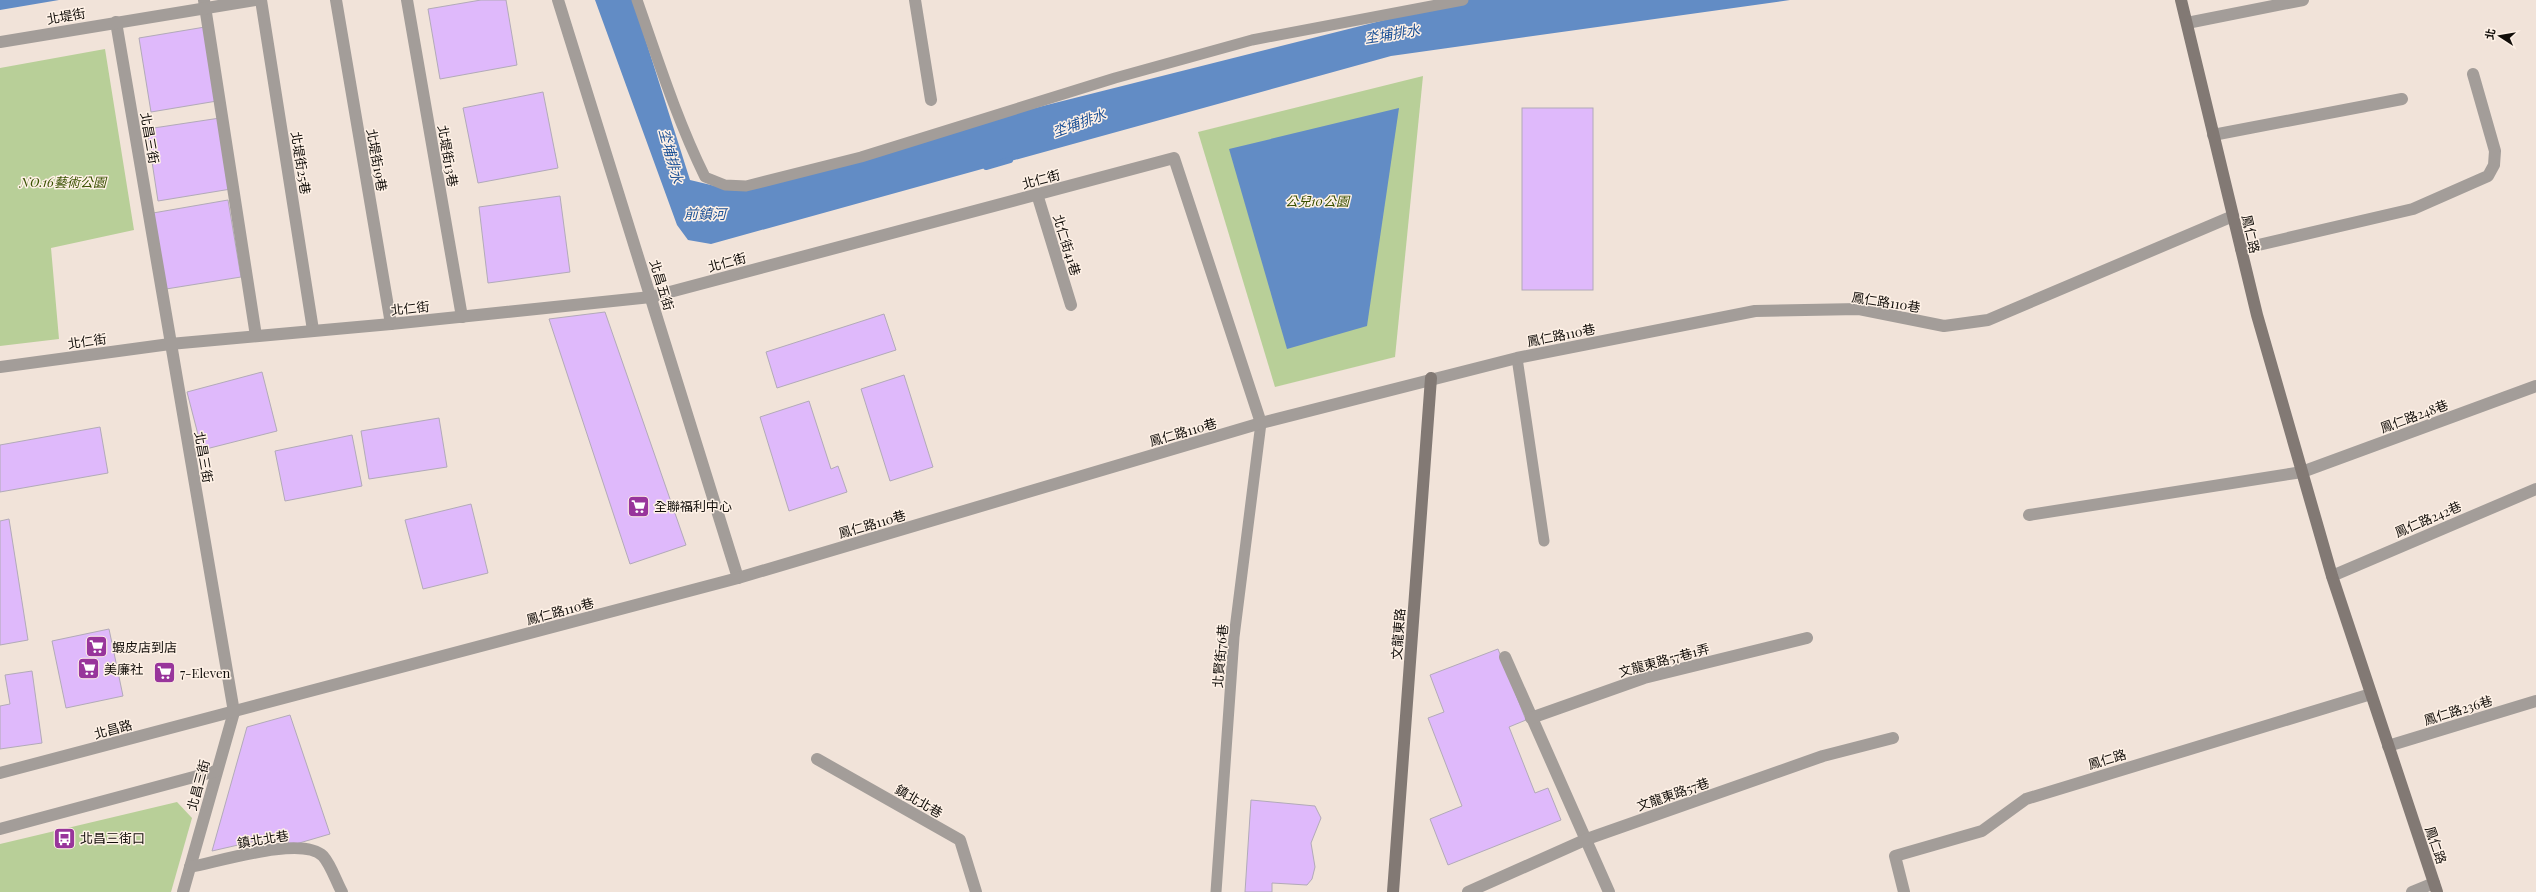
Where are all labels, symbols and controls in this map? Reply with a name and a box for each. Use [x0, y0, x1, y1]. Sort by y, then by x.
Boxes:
street label: 北堤街 [45, 4, 87, 27]
north arrow [2480, 16, 2520, 56]
water label: 坔埔排水 [1363, 20, 1422, 47]
text: 北 [2481, 27, 2498, 41]
water label: 坔埔排水 [1049, 104, 1109, 141]
street label: 北昌三街 [138, 111, 163, 165]
street label: 北堤街13巷 [435, 124, 462, 188]
water label: 坔埔排水 [655, 126, 688, 186]
street label: 北堤街19巷 [364, 127, 391, 193]
street label: 北堤街25巷 [288, 130, 315, 196]
street label: 北仁街 [1020, 165, 1062, 192]
park label: NO.16藝術公園 [19, 173, 108, 190]
park label: 公兒10公園 [1285, 192, 1351, 209]
water label: 前鎮河 [684, 204, 729, 223]
street label: 北仁街41巷 [1050, 212, 1085, 278]
street label: 鳳仁路 [2239, 213, 2264, 255]
street label: 北仁街 [706, 248, 748, 275]
street label: 北昌五街 [647, 257, 678, 312]
street label: 鳳仁路110巷 [1850, 288, 1922, 315]
street label: 北仁街 [390, 297, 430, 318]
street label: 鳳仁路110巷 [1525, 320, 1597, 349]
street label: 北仁街 [66, 329, 107, 352]
street label: 鳳仁路248巷 [2377, 395, 2450, 436]
street label: 鳳仁路110巷 [1147, 414, 1219, 449]
street label: 北昌三街 [192, 430, 217, 484]
supermarket icon: 全聯福利中心 [626, 493, 652, 519]
place label: 全聯福利中心 [654, 497, 732, 514]
street label: 鳳仁路242巷 [2392, 497, 2464, 540]
street label: 鳳仁路110巷 [836, 506, 908, 541]
street label: 鳳仁路110巷 [524, 593, 596, 628]
street label: 文龍東路 [1387, 607, 1408, 661]
street label: 北賢街76巷 [1208, 623, 1231, 689]
supermarket icon: 蝦皮店到店 [83, 634, 109, 660]
place label: 蝦皮店到店 [112, 638, 177, 655]
street label: 文龍東路57巷1弄 [1617, 639, 1711, 680]
supermarket icon: 美廉社 [75, 656, 101, 682]
place label: 美廉社 [104, 660, 143, 677]
supermarket icon: 7-Eleven [152, 660, 178, 686]
place label: 7-Eleven [180, 664, 230, 681]
street label: 鳳仁路236巷 [2422, 691, 2494, 728]
street label: 北昌路 [92, 715, 134, 742]
street label: 鳳仁路 [2086, 745, 2128, 772]
street label: 北昌三街 [183, 758, 212, 812]
street label: 文龍東路57巷 [1634, 773, 1711, 814]
street label: 鎮北北巷 [892, 780, 946, 821]
street label: 鳳仁路 [2422, 824, 2451, 866]
bus stop icon: 北昌三街口 [51, 825, 77, 851]
street label: 鎮北北巷 [236, 826, 290, 851]
place label: 北昌三街口 [80, 829, 145, 846]

